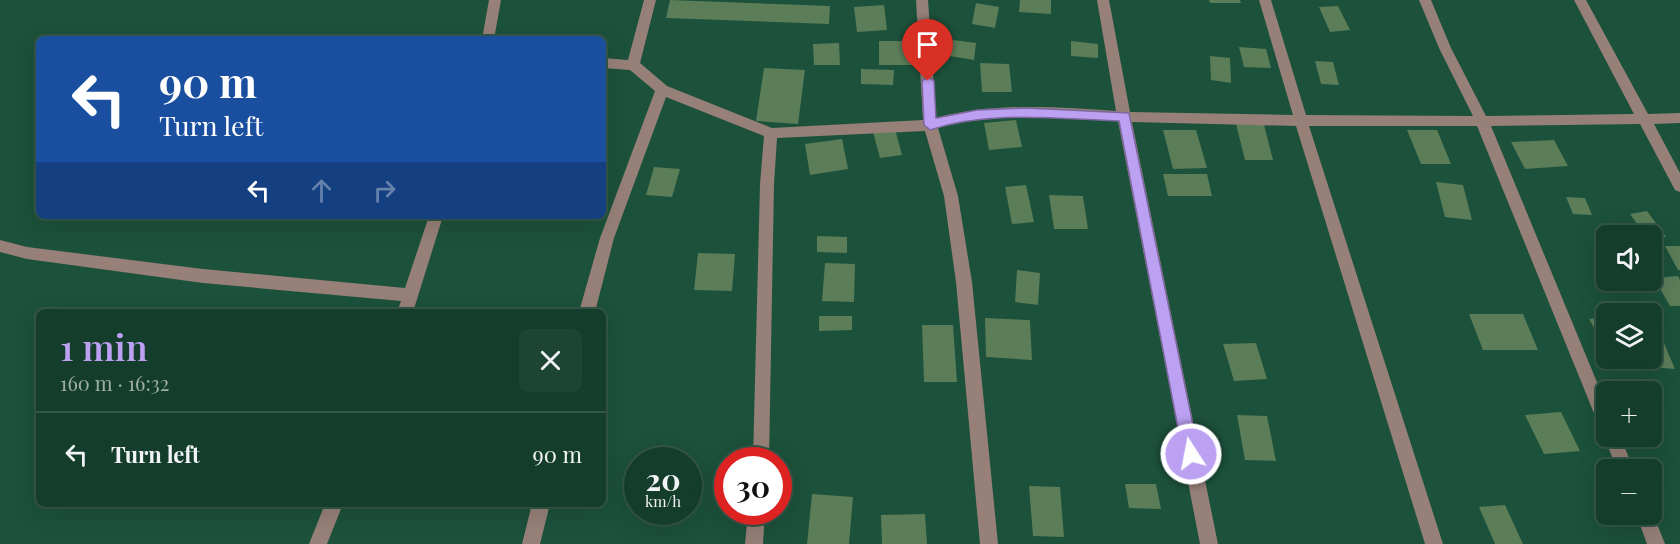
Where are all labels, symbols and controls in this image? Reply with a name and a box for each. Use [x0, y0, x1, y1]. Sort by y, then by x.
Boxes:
pin [902, 19, 953, 81]
icon: arrive [911, 28, 944, 61]
text: 90 m [159, 53, 257, 109]
icon: left [60, 60, 138, 138]
text: Turn left [159, 107, 263, 143]
icon: left [242, 174, 275, 207]
icon: ahead [305, 174, 338, 207]
icon: right [368, 174, 401, 207]
map controls [1596, 225, 1662, 525]
button: sound [1596, 225, 1662, 291]
button: layers [1596, 303, 1662, 369]
text: 1 min [60, 322, 148, 370]
button: close [519, 329, 582, 392]
text: 160 m · 16:32 [60, 369, 169, 396]
button: + [1596, 381, 1662, 447]
position arrow [1159, 422, 1223, 486]
icon: left [60, 438, 93, 471]
text: Turn left [111, 439, 200, 469]
text: 90 m [533, 439, 582, 469]
speed limit sign: 30 [714, 447, 792, 525]
text: 20 [645, 459, 681, 499]
button: − [1596, 459, 1662, 525]
text: km/h [645, 491, 681, 511]

